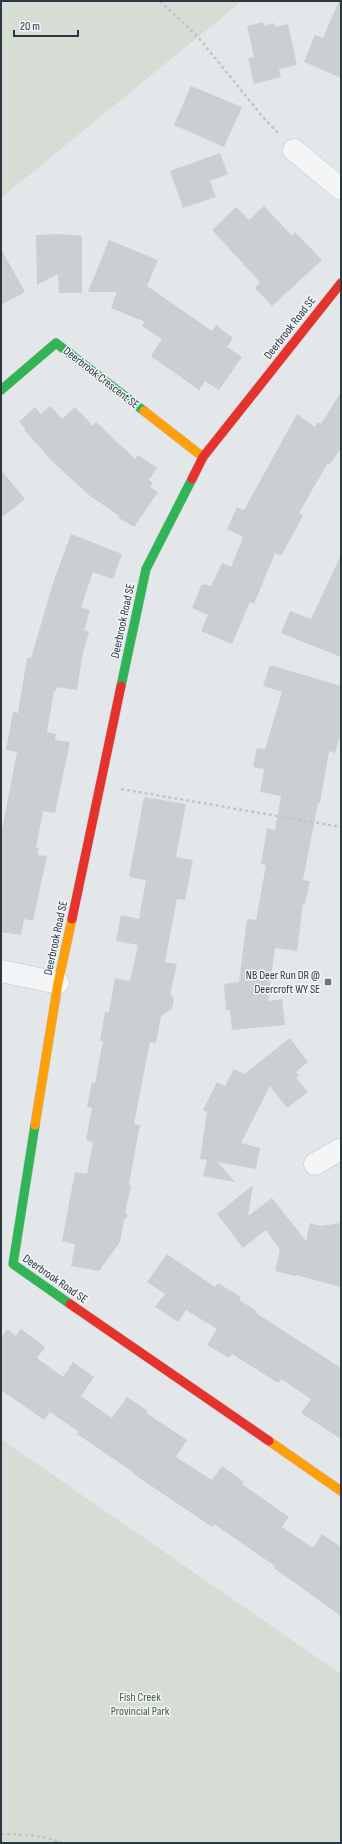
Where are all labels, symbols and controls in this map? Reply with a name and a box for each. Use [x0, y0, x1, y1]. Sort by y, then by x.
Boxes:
scale bar [14, 12, 78, 38]
text: 20 m [20, 19, 40, 34]
street label: Deerbrook Road SE [261, 294, 319, 362]
street label: Deerbrook Crescent SE [60, 344, 142, 412]
street label: Deerbrook Road SE [108, 582, 138, 660]
street label: Deerbrook Road SE [41, 899, 71, 977]
place label: NB Deer Run DR @ Deercroft WY SE [246, 968, 320, 997]
marker: NB Deer Run DR @ Deercroft WY SE [323, 977, 333, 987]
street label: Deerbrook Road SE [20, 1251, 90, 1307]
park label: Fish Creek Provincial Park [111, 1690, 170, 1719]

